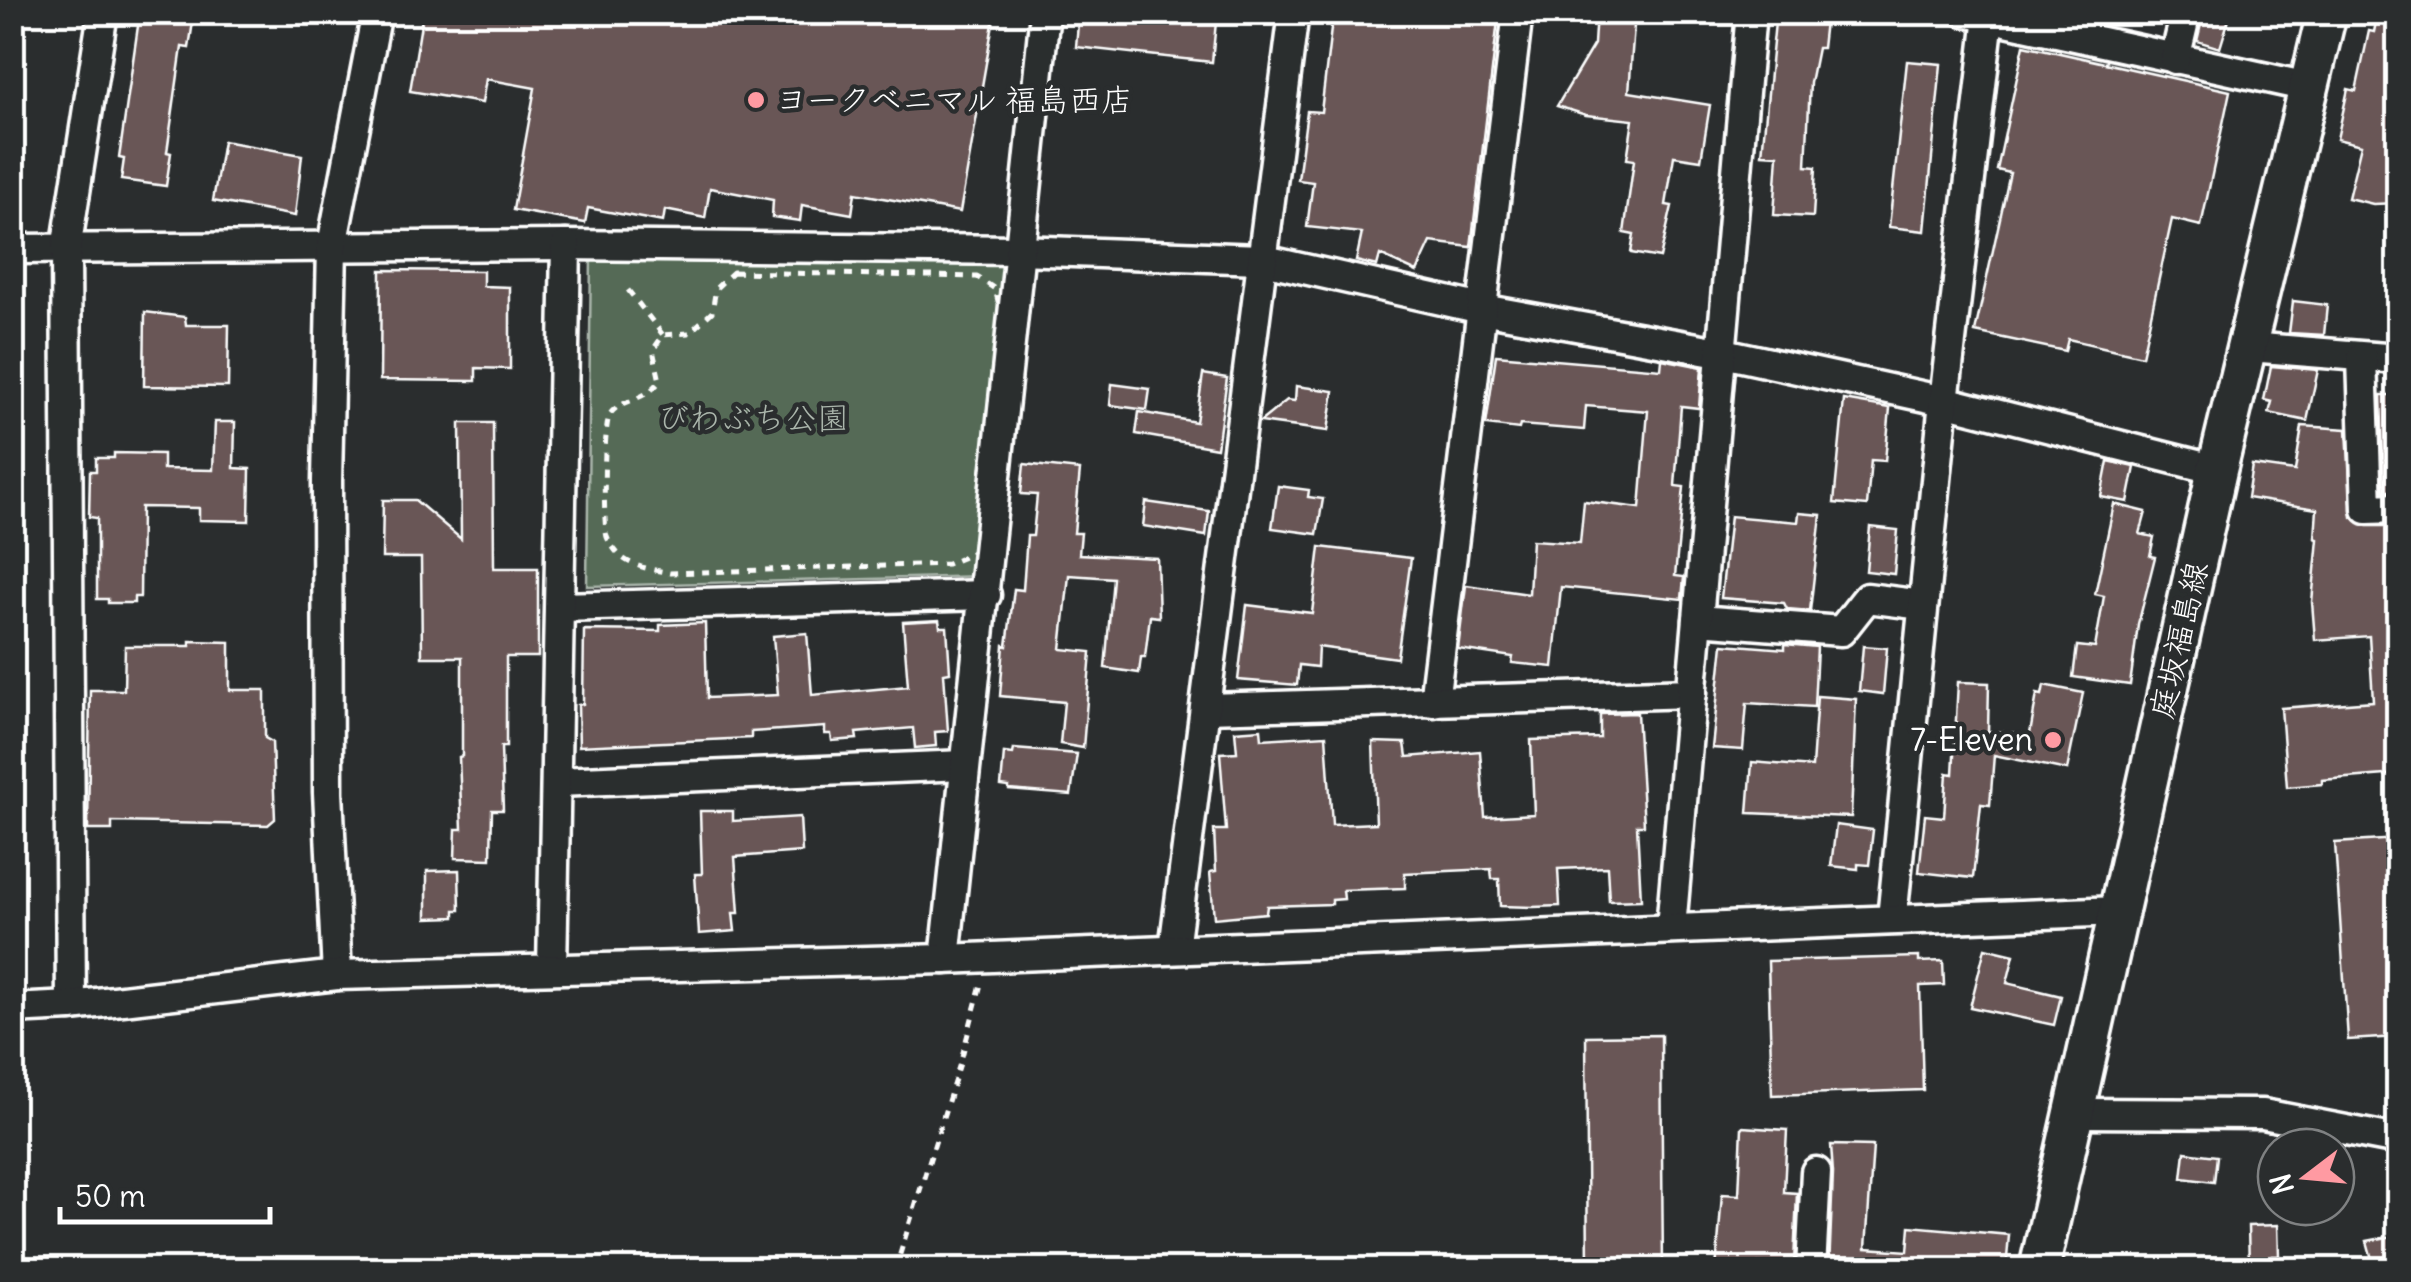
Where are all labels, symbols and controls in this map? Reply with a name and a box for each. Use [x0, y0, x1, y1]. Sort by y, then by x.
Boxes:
place label: ヨークベニマル 福島西店 [776, 79, 1133, 120]
marker: ヨークベニマル 福島西店 [745, 89, 767, 111]
park label: びわぶち公園 [657, 397, 849, 438]
street label: 庭坂福島線 [2141, 557, 2216, 722]
place label: 7-Eleven [1910, 719, 2033, 760]
marker: 7-Eleven [2042, 729, 2064, 751]
north arrow [2256, 1127, 2356, 1227]
scale bar [60, 1162, 270, 1224]
text: N [2262, 1170, 2302, 1198]
text: 50 m [75, 1177, 145, 1215]

